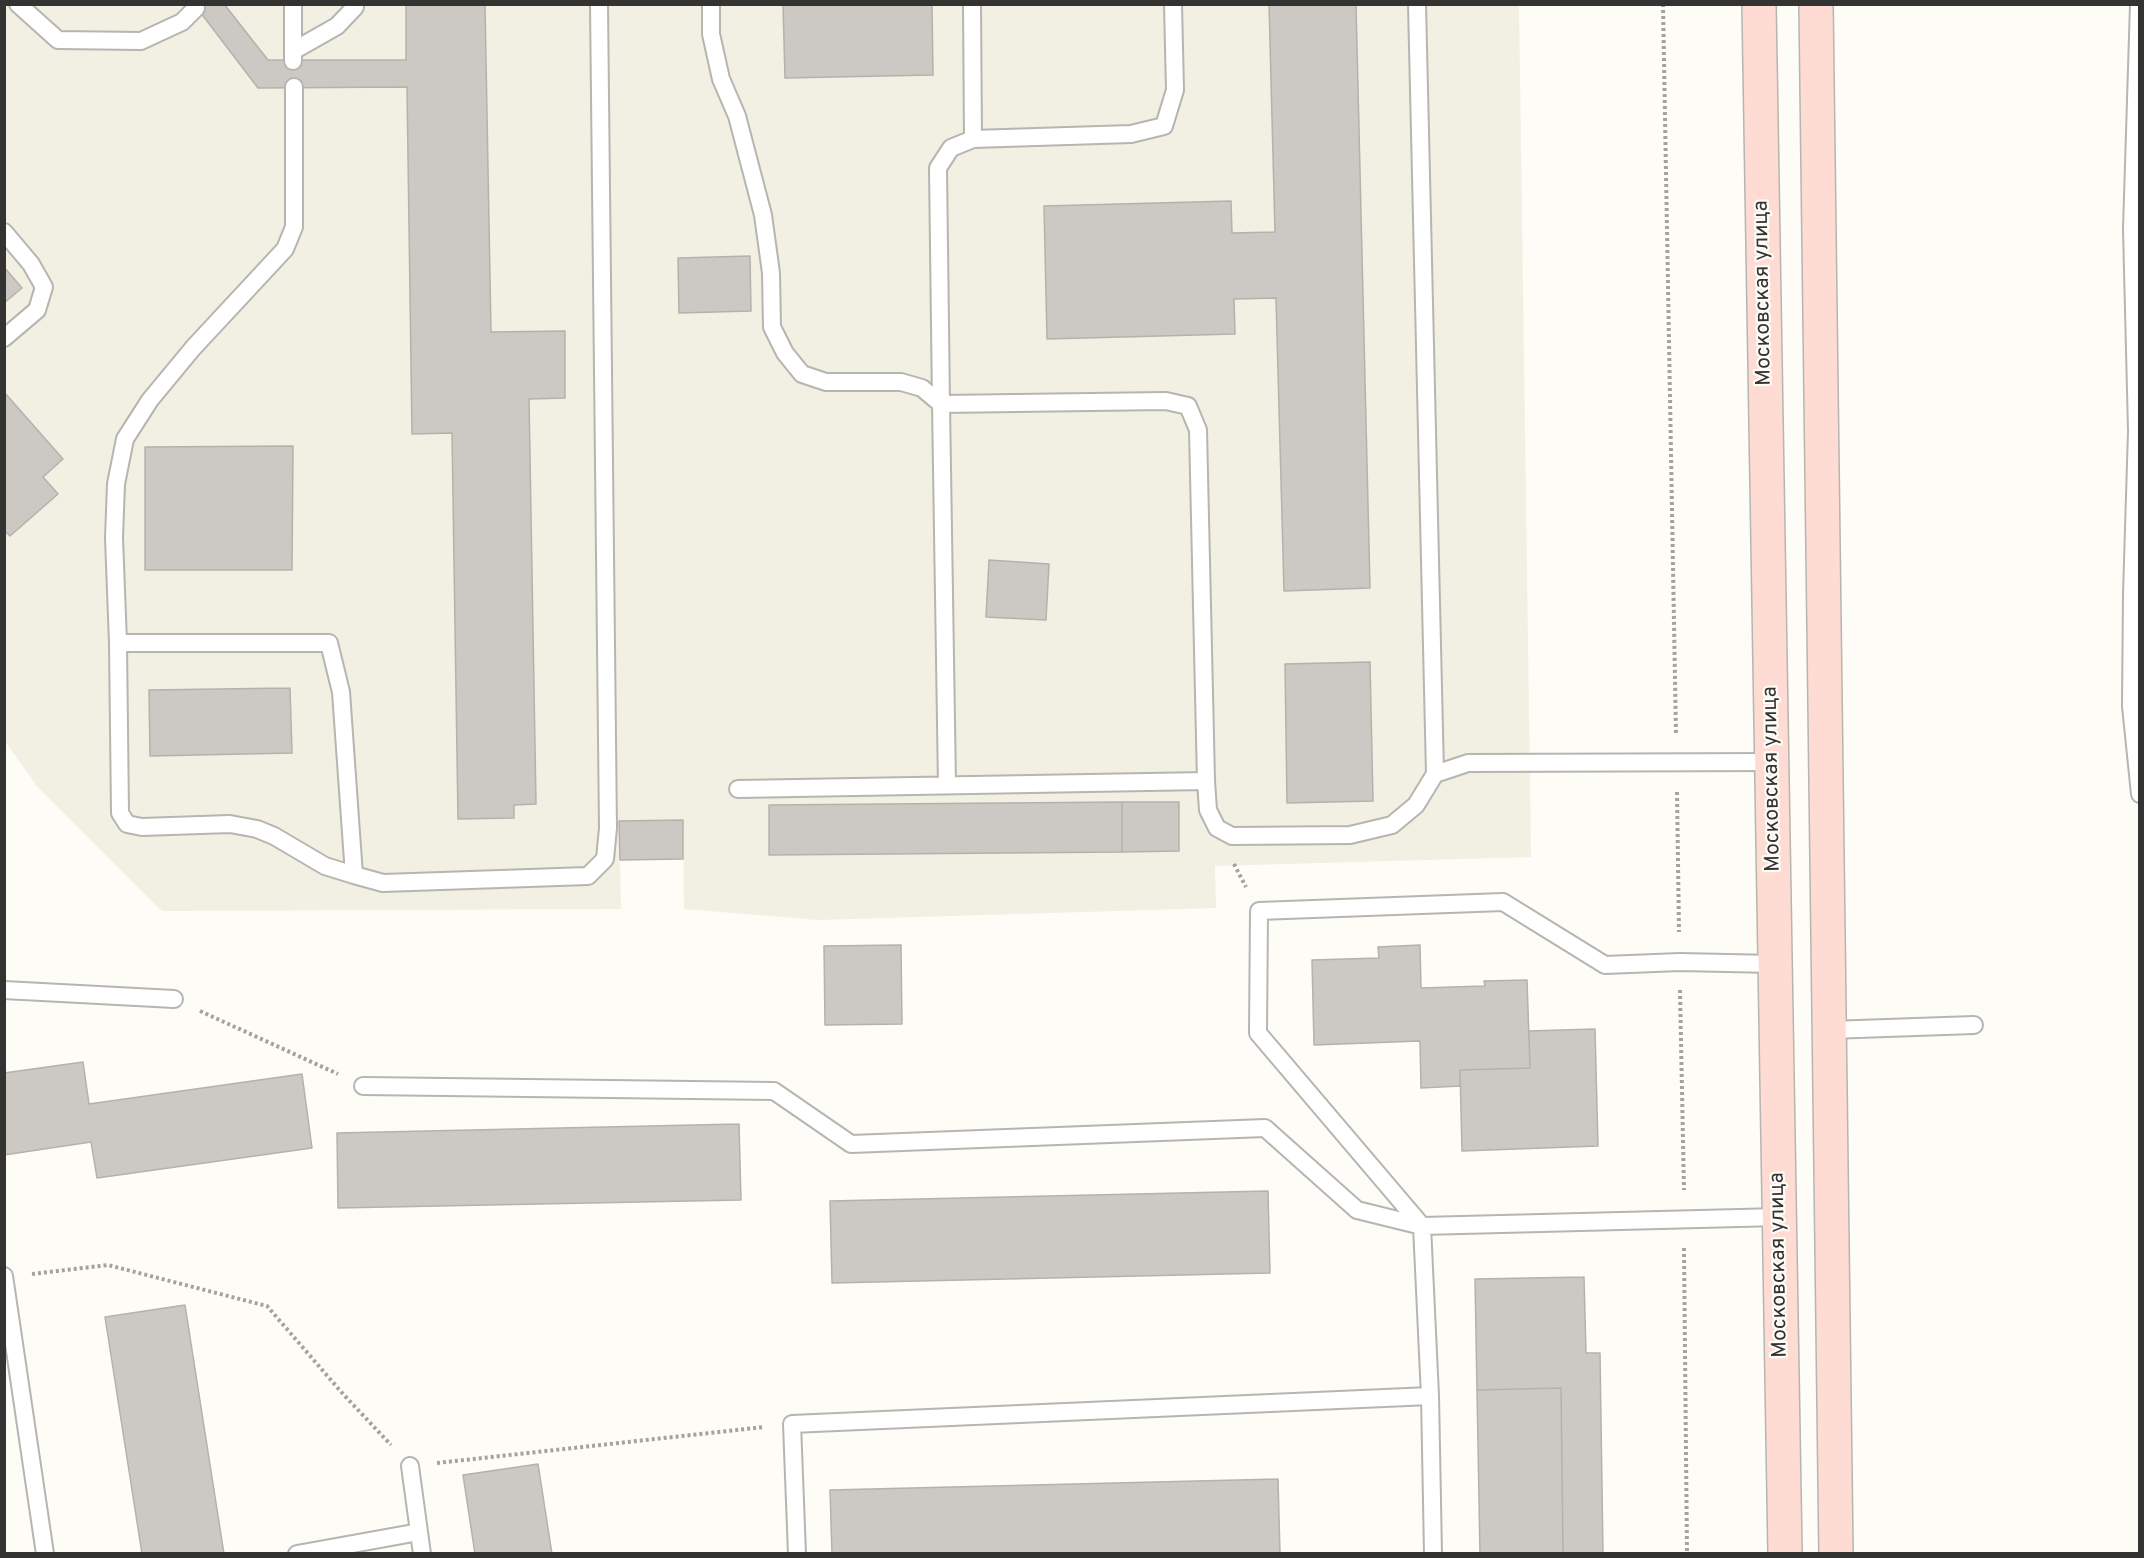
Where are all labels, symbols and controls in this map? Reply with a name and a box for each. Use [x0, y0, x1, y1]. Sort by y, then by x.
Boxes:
street label: Московская улица [1750, 200, 1778, 386]
street label: Московская улица [1759, 686, 1787, 872]
street label: Московская улица [1766, 1172, 1794, 1358]

